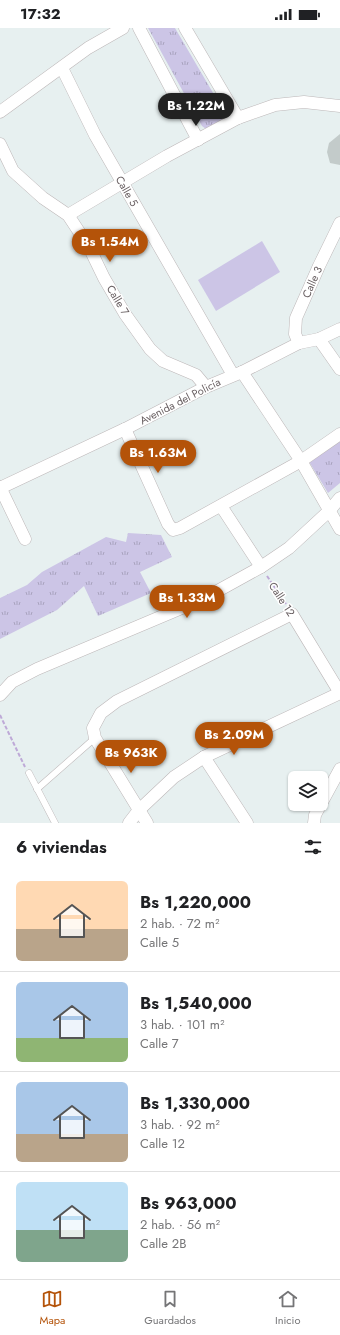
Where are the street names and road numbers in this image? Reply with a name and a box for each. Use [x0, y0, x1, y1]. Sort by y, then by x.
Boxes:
street label: Calle 5 [112, 173, 142, 209]
street label: Calle 3 [298, 264, 326, 300]
street label: Calle 7 [103, 282, 133, 318]
street label: Avenida del Policía [137, 374, 223, 428]
street label: Calle 12 [265, 579, 299, 619]

